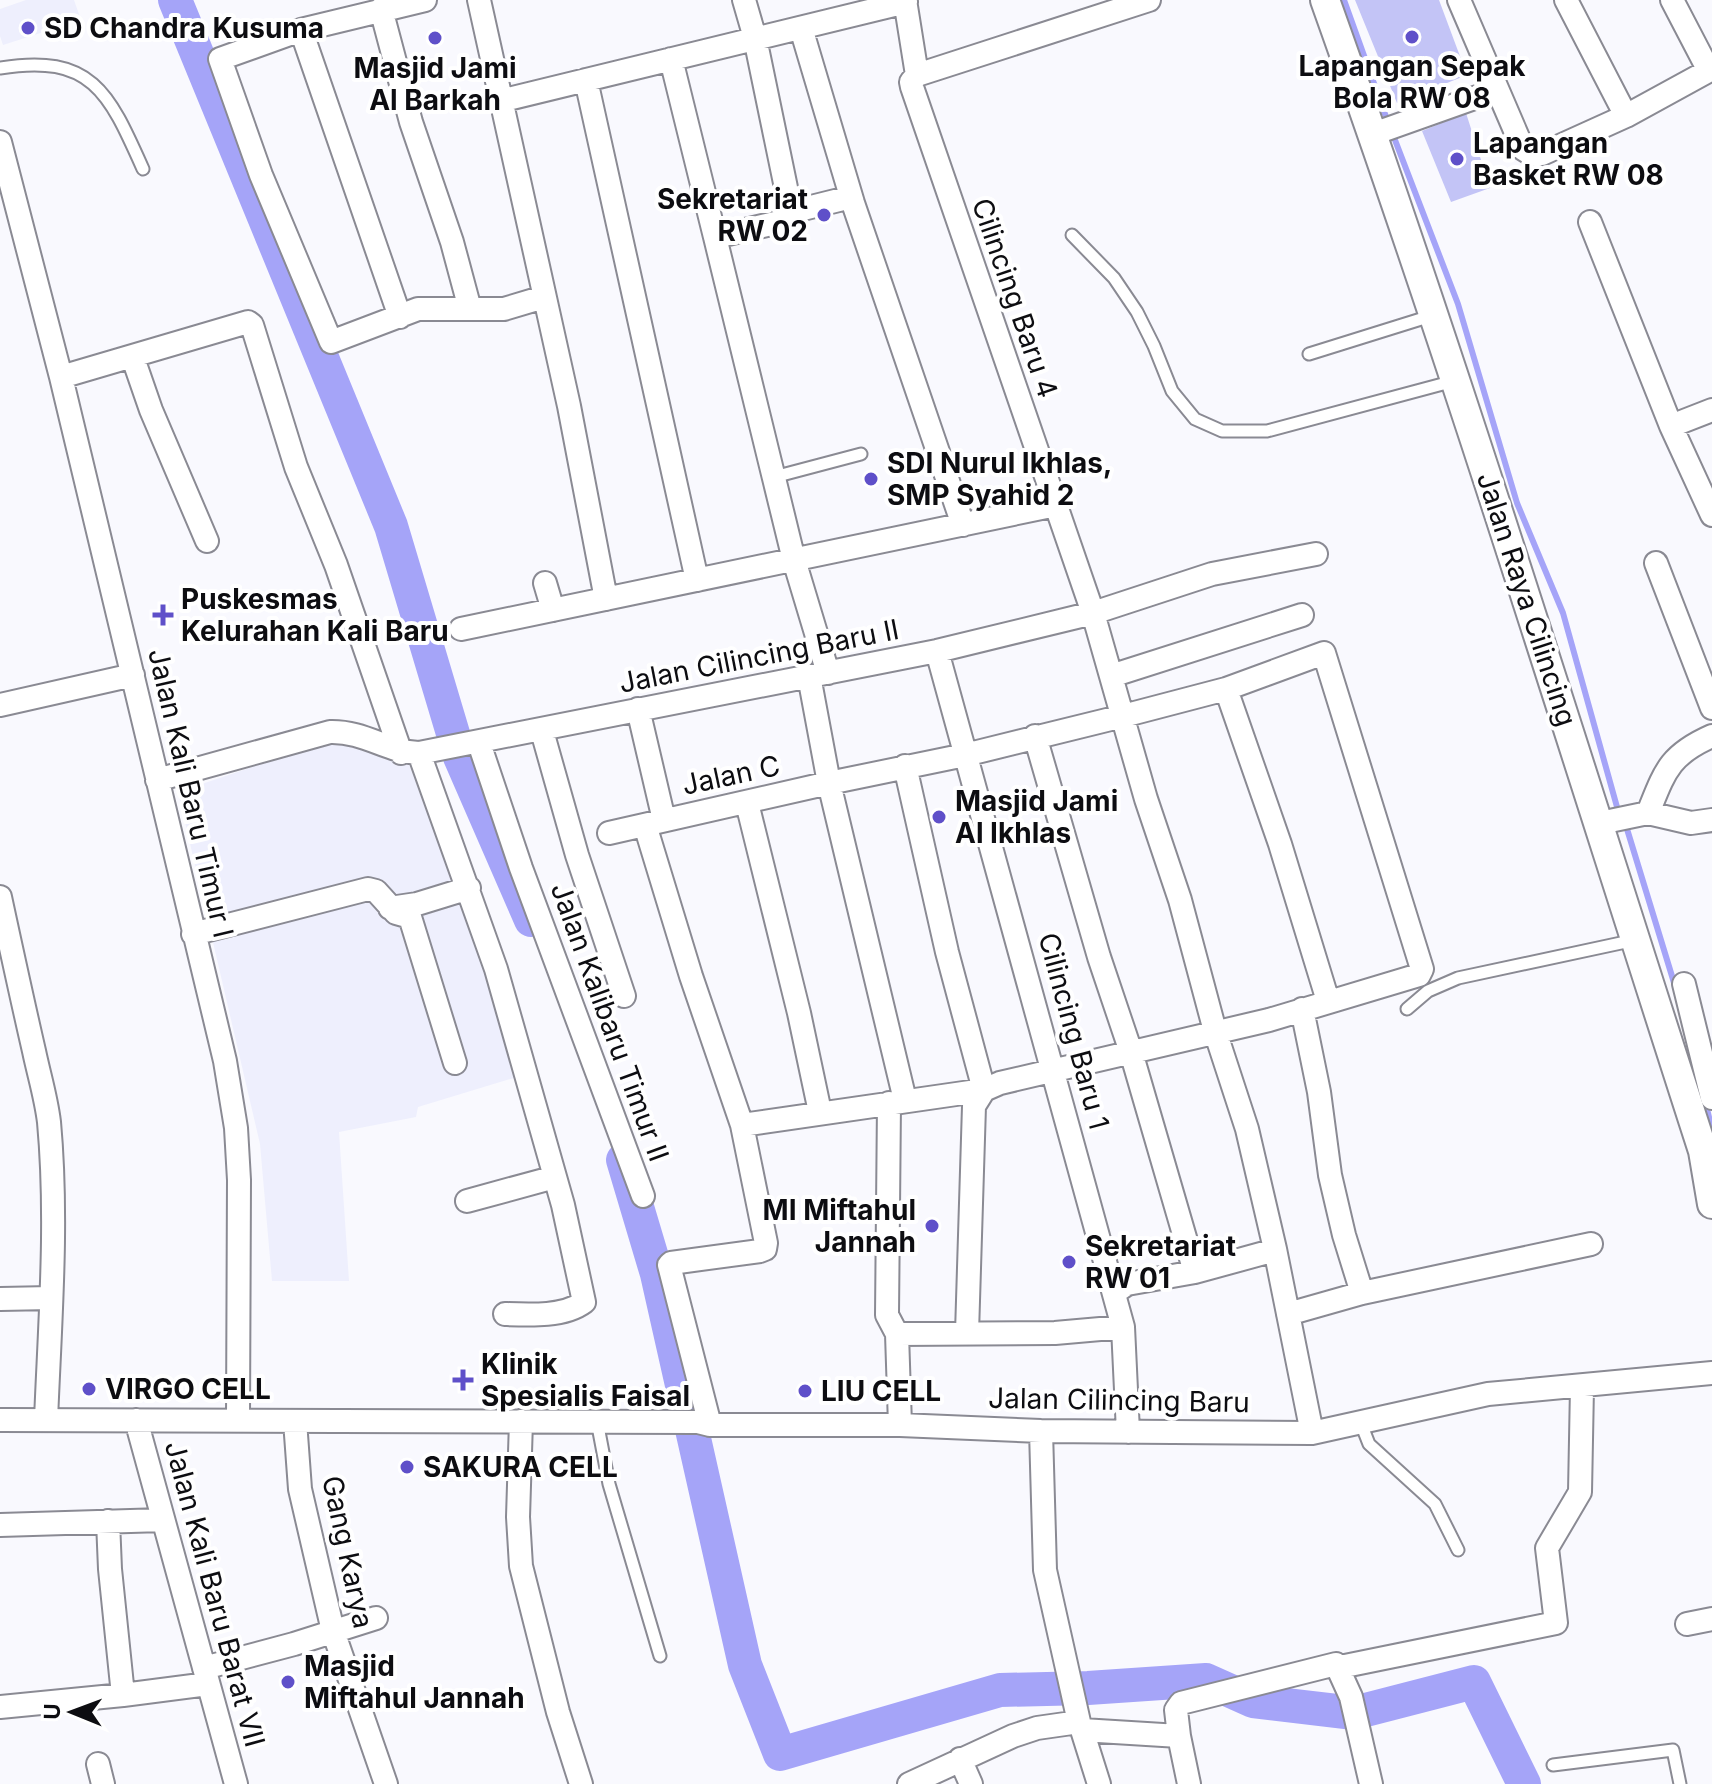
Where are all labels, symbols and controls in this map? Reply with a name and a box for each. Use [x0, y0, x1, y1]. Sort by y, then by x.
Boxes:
place label: SD Chandra Kusuma [44, 11, 324, 45]
marker: SD Chandra Kusuma [19, 19, 37, 37]
marker: Lapangan Sepak Bola RW 08 [1403, 28, 1421, 46]
marker: Masjid Jami Al Barkah [426, 29, 444, 47]
place label: Lapangan Sepak Bola RW 08 [1298, 49, 1526, 115]
place label: Masjid Jami Al Barkah [353, 51, 517, 117]
place label: Lapangan Basket RW 08 [1473, 126, 1664, 192]
marker: Lapangan Basket RW 08 [1448, 150, 1466, 168]
place label: Sekretariat RW 02 [657, 182, 808, 248]
street label: Cilincing Baru 4 [965, 194, 1065, 402]
marker: Sekretariat RW 02 [815, 206, 833, 224]
place label: SDI Nurul Ikhlas, SMP Syahid 2 [887, 446, 1112, 512]
street label: Jalan Raya Cilincing [1470, 468, 1584, 730]
marker: SDI Nurul Ikhlas, SMP Syahid 2 [862, 470, 880, 488]
place label: Puskesmas Kelurahan Kali Baru [181, 582, 449, 648]
marker: Puskesmas Kelurahan Kali Baru [152, 604, 174, 626]
street label: Jalan Cilincing Baru II [616, 612, 902, 700]
street label: Jalan Kali Baru Timur I [141, 645, 241, 941]
street label: Jalan C [679, 748, 783, 802]
place label: Masjid Jami Al Ikhlas [955, 784, 1118, 850]
marker: Masjid Jami Al Ikhlas [930, 808, 948, 826]
street label: Jalan Kalibaru Timur II [544, 878, 676, 1166]
street label: Cilincing Baru 1 [1031, 929, 1117, 1133]
place label: MI Miftahul Jannah [763, 1193, 916, 1259]
marker: MI Miftahul Jannah [923, 1217, 941, 1235]
place label: Sekretariat RW 01 [1085, 1229, 1236, 1295]
marker: Sekretariat RW 01 [1060, 1253, 1078, 1271]
place label: Klinik Spesialis Faisal [481, 1347, 690, 1413]
marker: Klinik Spesialis Faisal [452, 1369, 474, 1391]
place label: VIRGO CELL [105, 1372, 271, 1406]
place label: LIU CELL [821, 1374, 941, 1408]
marker: VIRGO CELL [80, 1380, 98, 1398]
street label: Jalan Cilincing Baru [988, 1381, 1250, 1419]
marker: LIU CELL [796, 1382, 814, 1400]
street label: Jalan Kali Baru Barat VII [158, 1437, 272, 1751]
place label: SAKURA CELL [423, 1450, 618, 1484]
marker: SAKURA CELL [398, 1458, 416, 1476]
street label: Gang Karya [315, 1473, 381, 1631]
place label: Masjid Miftahul Jannah [304, 1649, 525, 1715]
north arrow [32, 1672, 112, 1752]
marker: Masjid Miftahul Jannah [279, 1673, 297, 1691]
text: U [39, 1703, 65, 1720]

